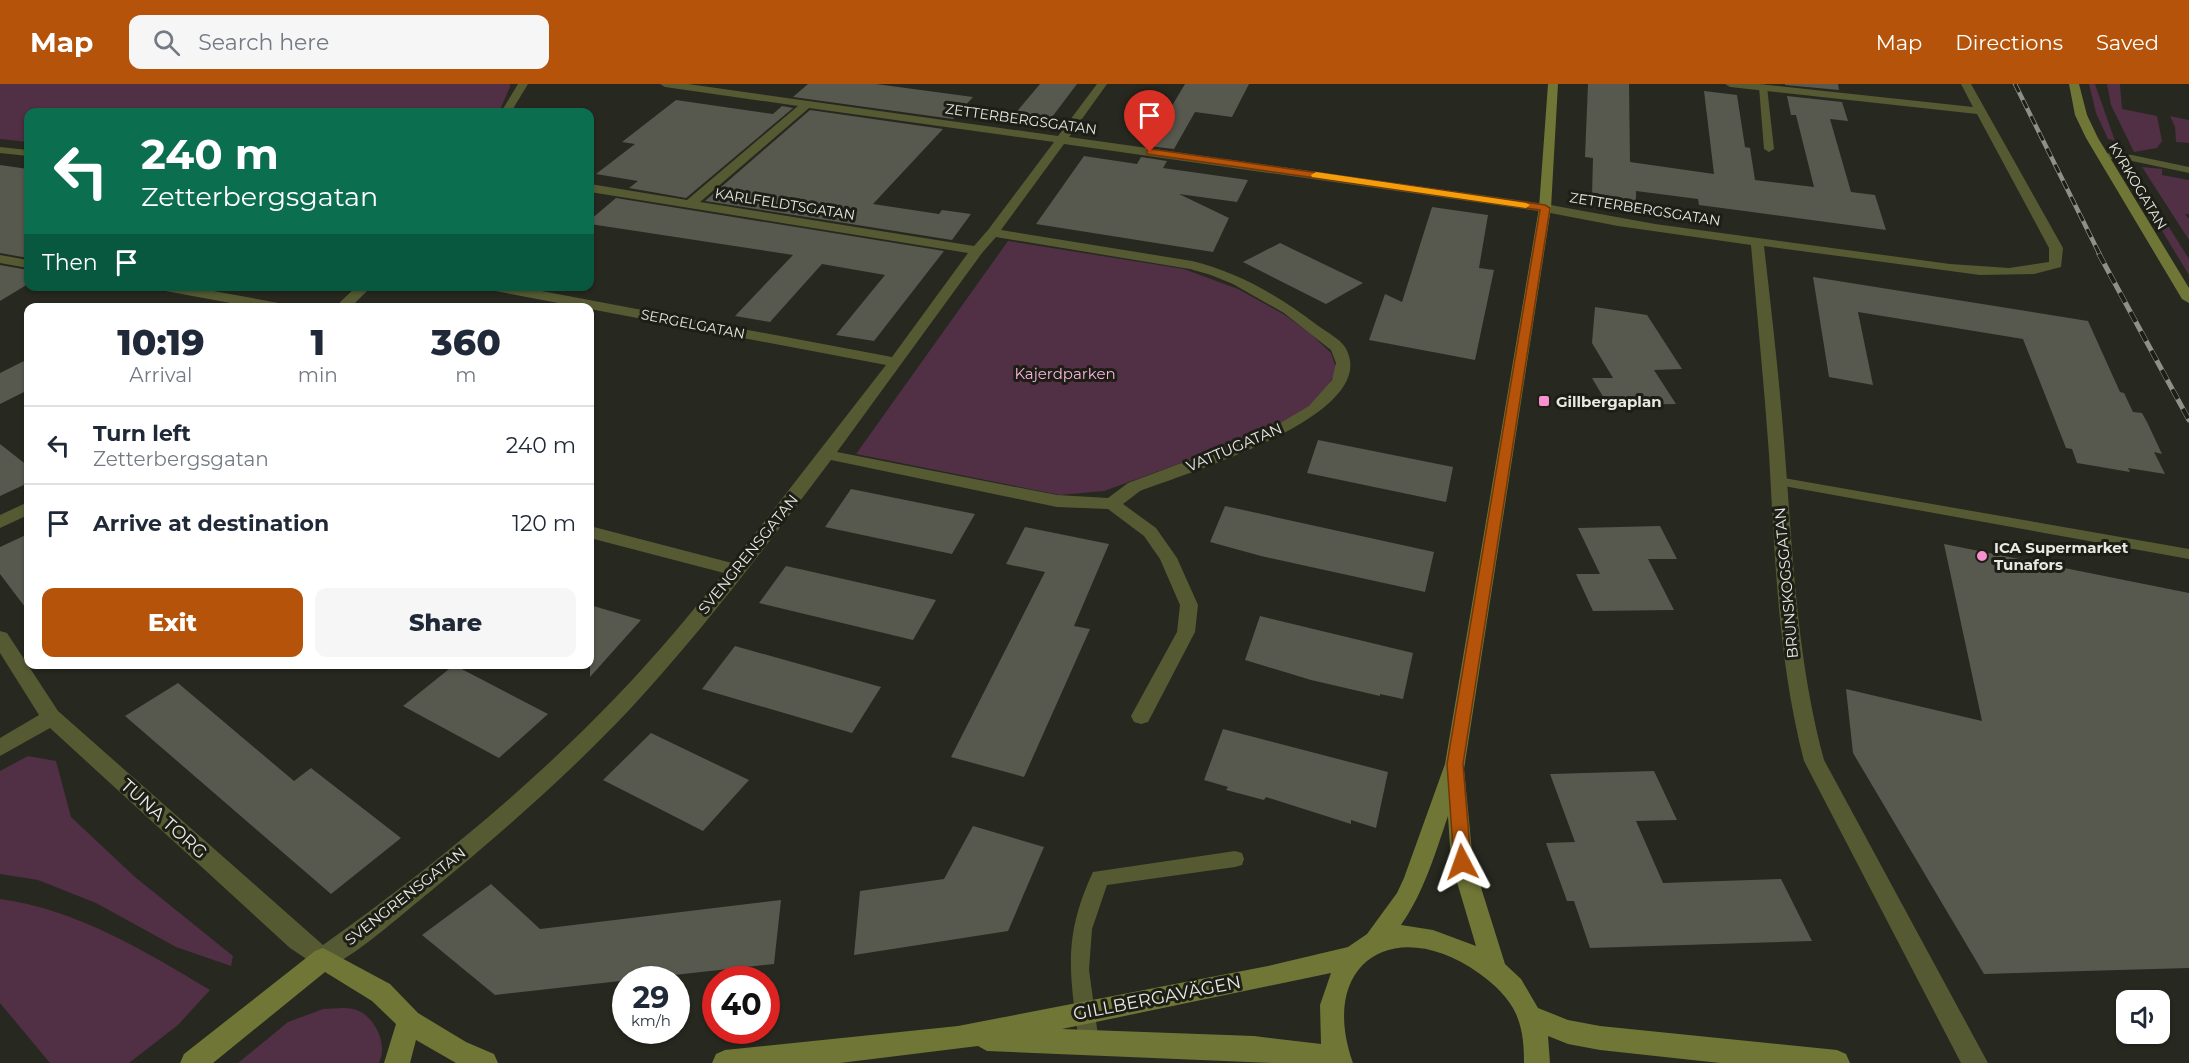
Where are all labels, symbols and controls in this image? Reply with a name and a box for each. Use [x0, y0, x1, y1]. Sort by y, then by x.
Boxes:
search box [129, 15, 549, 69]
text: Map [30, 25, 93, 59]
icon: search [150, 26, 183, 59]
text: Search here [198, 29, 329, 56]
text: Map [1876, 30, 1922, 55]
text: Directions [1955, 30, 2063, 55]
text: Saved [2096, 30, 2159, 55]
pin [1124, 90, 1175, 152]
street label: ZETTERBERGSGATAN [944, 99, 1098, 139]
icon: arrive [1133, 99, 1166, 132]
text: 240 m [141, 128, 279, 180]
icon: left [42, 132, 120, 210]
street label: KYRKOGATAN [2105, 139, 2171, 233]
text: Zetterbergsgatan [141, 180, 378, 213]
street label: KARLFELDTSGATAN [714, 184, 856, 224]
street label: ZETTERBERGSGATAN [1568, 188, 1722, 230]
icon: arrive [110, 246, 143, 279]
text: Then [42, 249, 98, 276]
street label: SERGELGATAN [639, 305, 747, 343]
text: 10:19 [117, 320, 205, 364]
text: 1 [311, 320, 325, 364]
text: 360 [431, 320, 501, 364]
text: Arrival [129, 363, 192, 387]
text: min [298, 363, 338, 387]
text: m [455, 363, 477, 387]
park label: Kajerdparken [1014, 364, 1116, 383]
place label: Gillbergaplan [1556, 392, 1662, 411]
marker: Gillbergaplan [1537, 394, 1551, 408]
street label: VATTUGATAN [1183, 418, 1285, 476]
text: Turn left [93, 420, 191, 447]
icon: left [42, 429, 75, 462]
text: 240 m [506, 432, 576, 459]
text: Zetterbergsgatan [93, 447, 269, 471]
street label: SVENGRENSGATAN [694, 490, 802, 618]
icon: arrive [42, 507, 75, 540]
street label: BRUNSKOGSGATAN [1770, 507, 1802, 659]
text: Arrive at destination [93, 510, 329, 537]
text: 120 m [512, 510, 576, 537]
place label: ICA Supermarket Tunafors [1994, 538, 2129, 574]
marker: ICA Supermarket Tunafors [1975, 549, 1989, 563]
button: Exit [42, 588, 303, 657]
button: Share [315, 588, 576, 657]
street label: TUNA TORG [116, 774, 212, 864]
position arrow [1430, 830, 1494, 894]
street label: SVENGRENSGATAN [341, 843, 469, 949]
speed limit sign: 40 [702, 966, 780, 1044]
street label: GILLBERGAVÄGEN [1071, 971, 1243, 1025]
text: 29 [633, 979, 669, 1016]
map controls [2116, 990, 2170, 1044]
button: sound [2116, 990, 2170, 1044]
text: km/h [631, 1011, 671, 1030]

